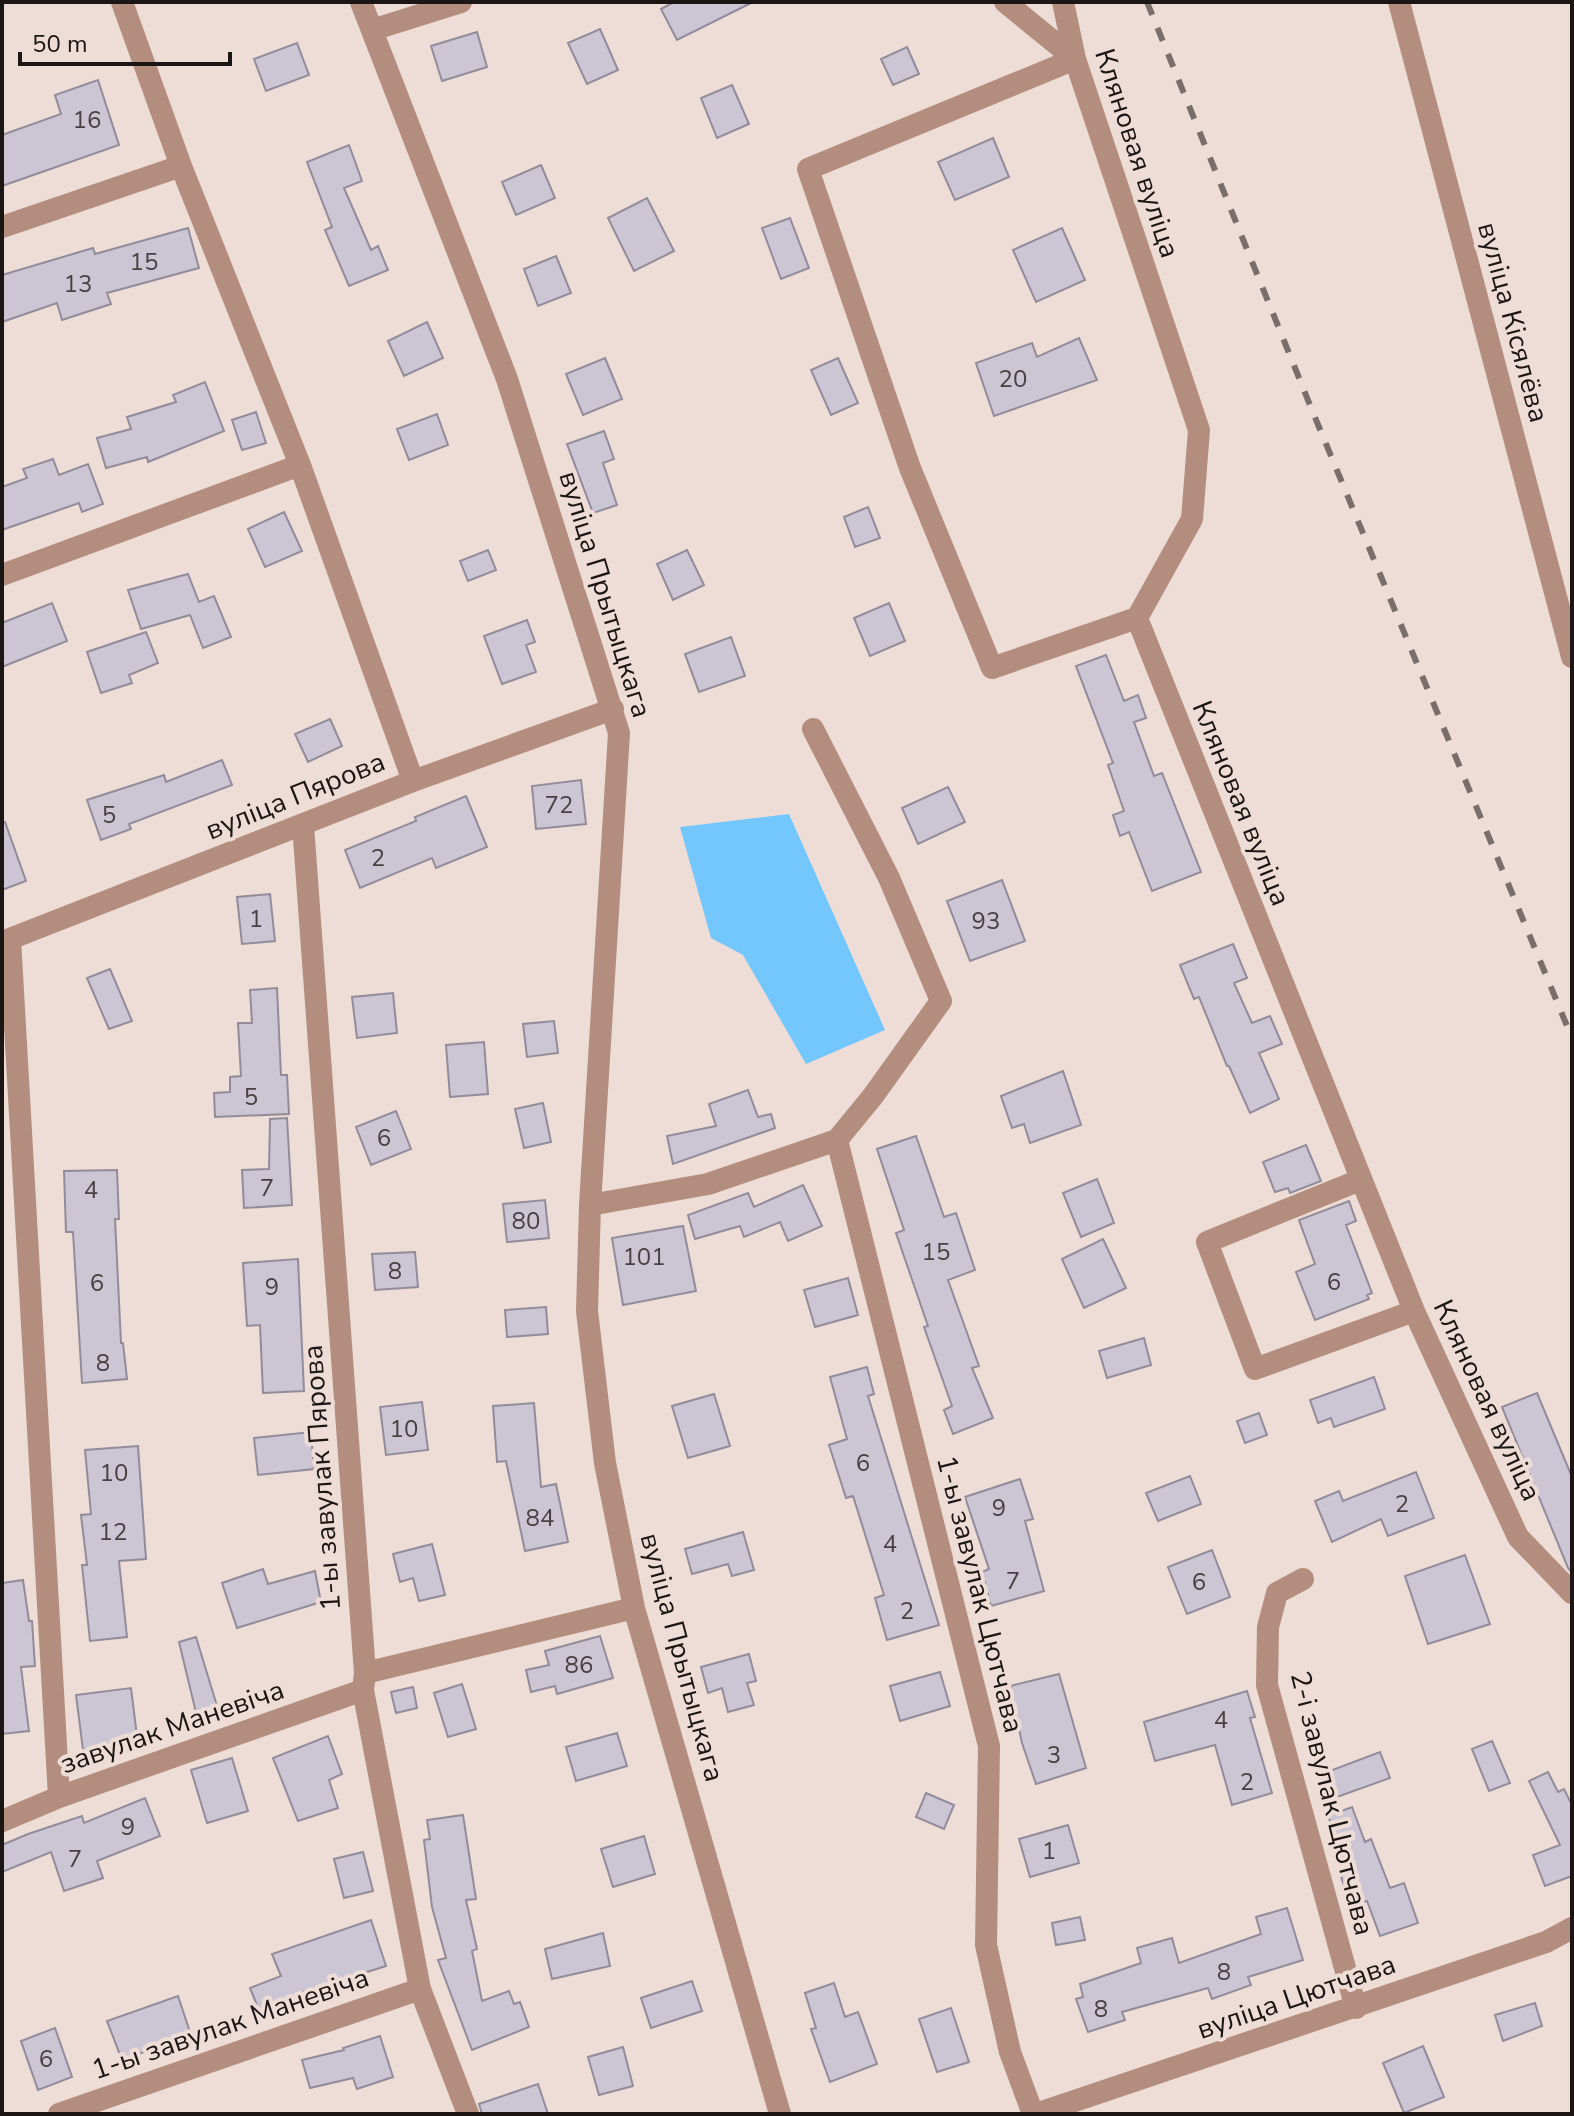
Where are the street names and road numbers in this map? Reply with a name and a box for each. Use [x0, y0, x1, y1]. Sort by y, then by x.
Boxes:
street label: Кляновая вуліца [1085, 44, 1189, 263]
street label: вуліца Кісялёва [1468, 218, 1558, 427]
street label: вуліца Прытыцкага [549, 466, 661, 722]
street label: Кляновая вуліца [1183, 695, 1300, 912]
street label: вуліца Пярова [200, 743, 391, 849]
street label: Кляновая вуліца [1424, 1294, 1550, 1507]
street label: 1-ы завулак Пярова [294, 1344, 350, 1612]
street label: 1-ы завулак Цютчава [927, 1452, 1033, 1737]
street label: вуліца Прытыцкага [631, 1529, 734, 1786]
street label: 2-і завулак Цютчава [1281, 1667, 1383, 1939]
street label: завулак Маневіча [55, 1671, 289, 1783]
street label: вуліца Цютчава [1192, 1945, 1401, 2049]
street label: 1-ы завулак Маневіча [87, 1959, 374, 2089]

